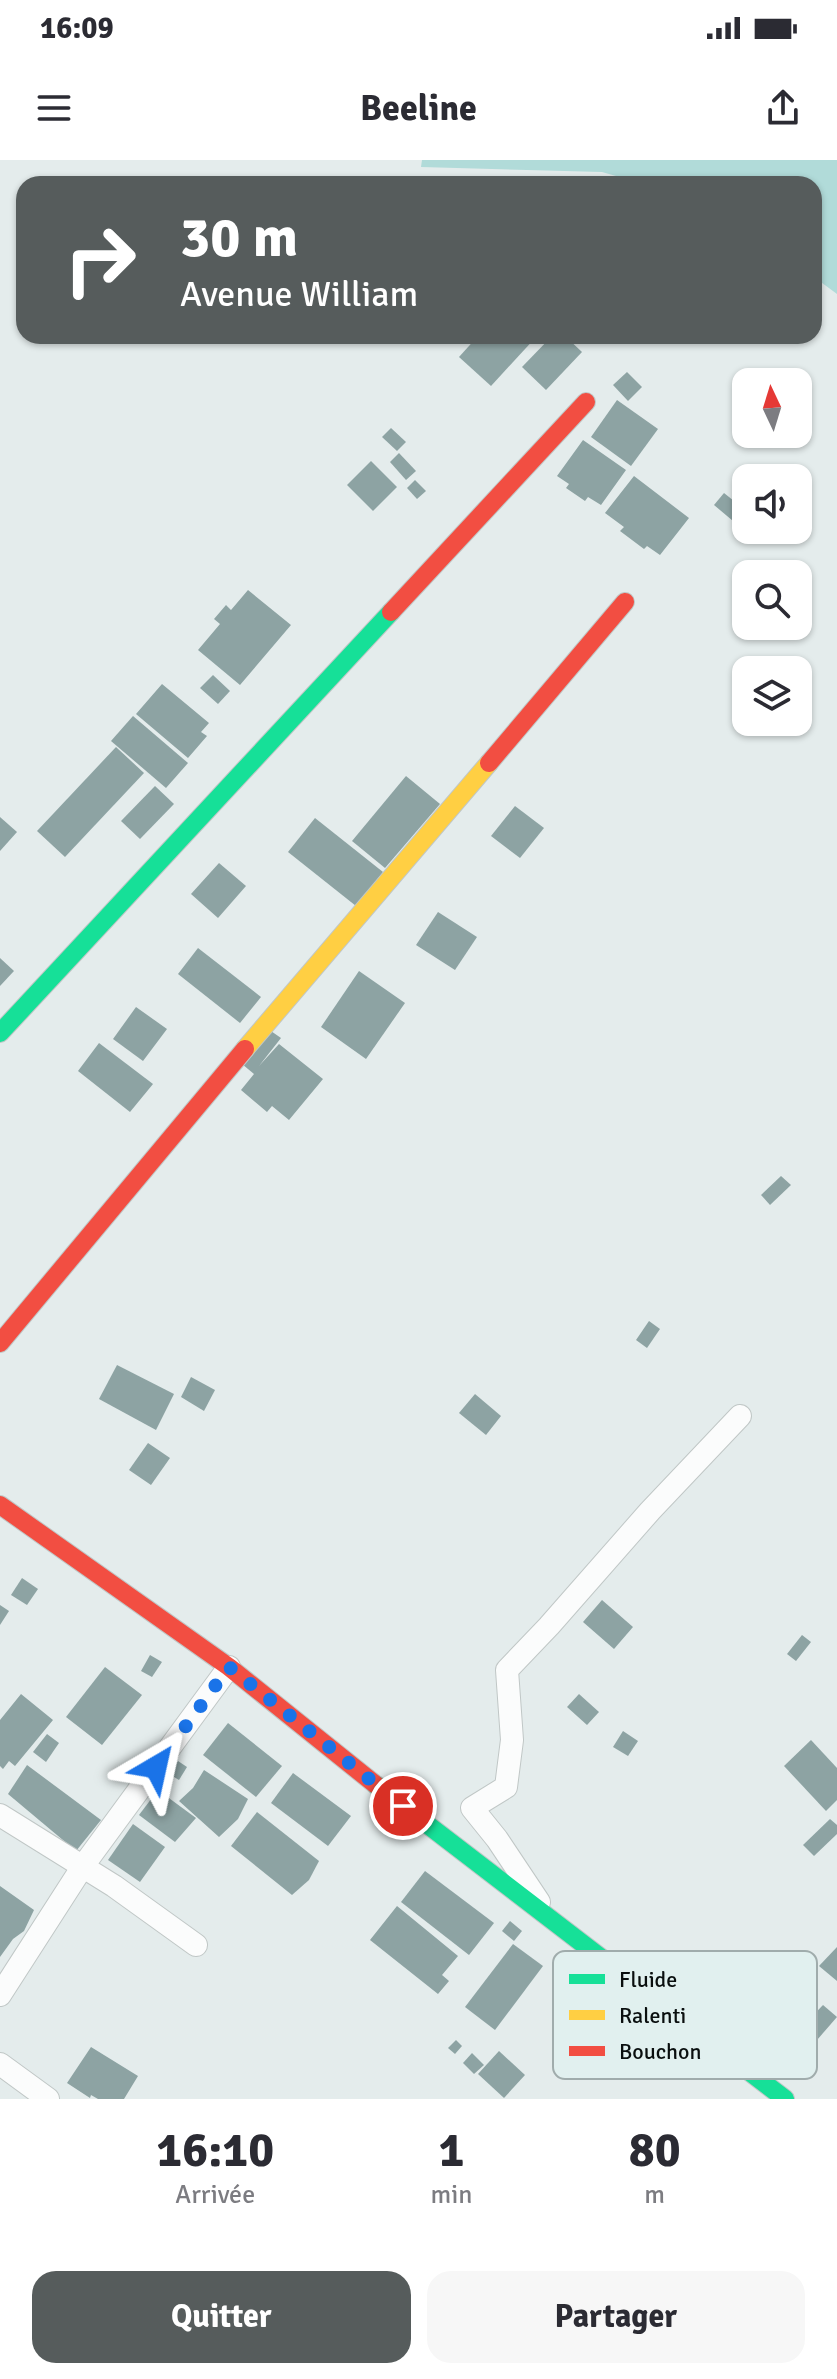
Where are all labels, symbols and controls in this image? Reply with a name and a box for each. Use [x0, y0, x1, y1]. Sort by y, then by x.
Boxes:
text: 16:09 [40, 10, 114, 47]
icon: menu [32, 86, 76, 130]
text: Beeline [360, 86, 477, 131]
icon: share [761, 86, 805, 130]
text: 30 m [180, 203, 298, 272]
icon: right [48, 208, 152, 312]
text: Avenue William [180, 272, 418, 317]
north arrow [732, 368, 812, 448]
map controls [732, 368, 812, 736]
button: sound [732, 464, 812, 544]
button: search [732, 560, 812, 640]
button: layers [732, 656, 812, 736]
position arrow [114, 1725, 198, 1809]
pin [369, 1772, 437, 1840]
icon: arrive [381, 1784, 425, 1828]
legend [553, 1951, 817, 2079]
text: Fluide [619, 1966, 677, 1993]
text: Ralenti [619, 2002, 686, 2029]
text: Bouchon [619, 2038, 702, 2065]
text: 16:10 [156, 2121, 274, 2180]
text: 1 [439, 2121, 464, 2180]
text: 80 [629, 2121, 681, 2180]
text: Arrivée [175, 2179, 255, 2211]
text: min [431, 2179, 472, 2211]
text: m [644, 2179, 665, 2211]
button: Quitter [32, 2271, 411, 2363]
button: Partager [427, 2271, 805, 2363]

